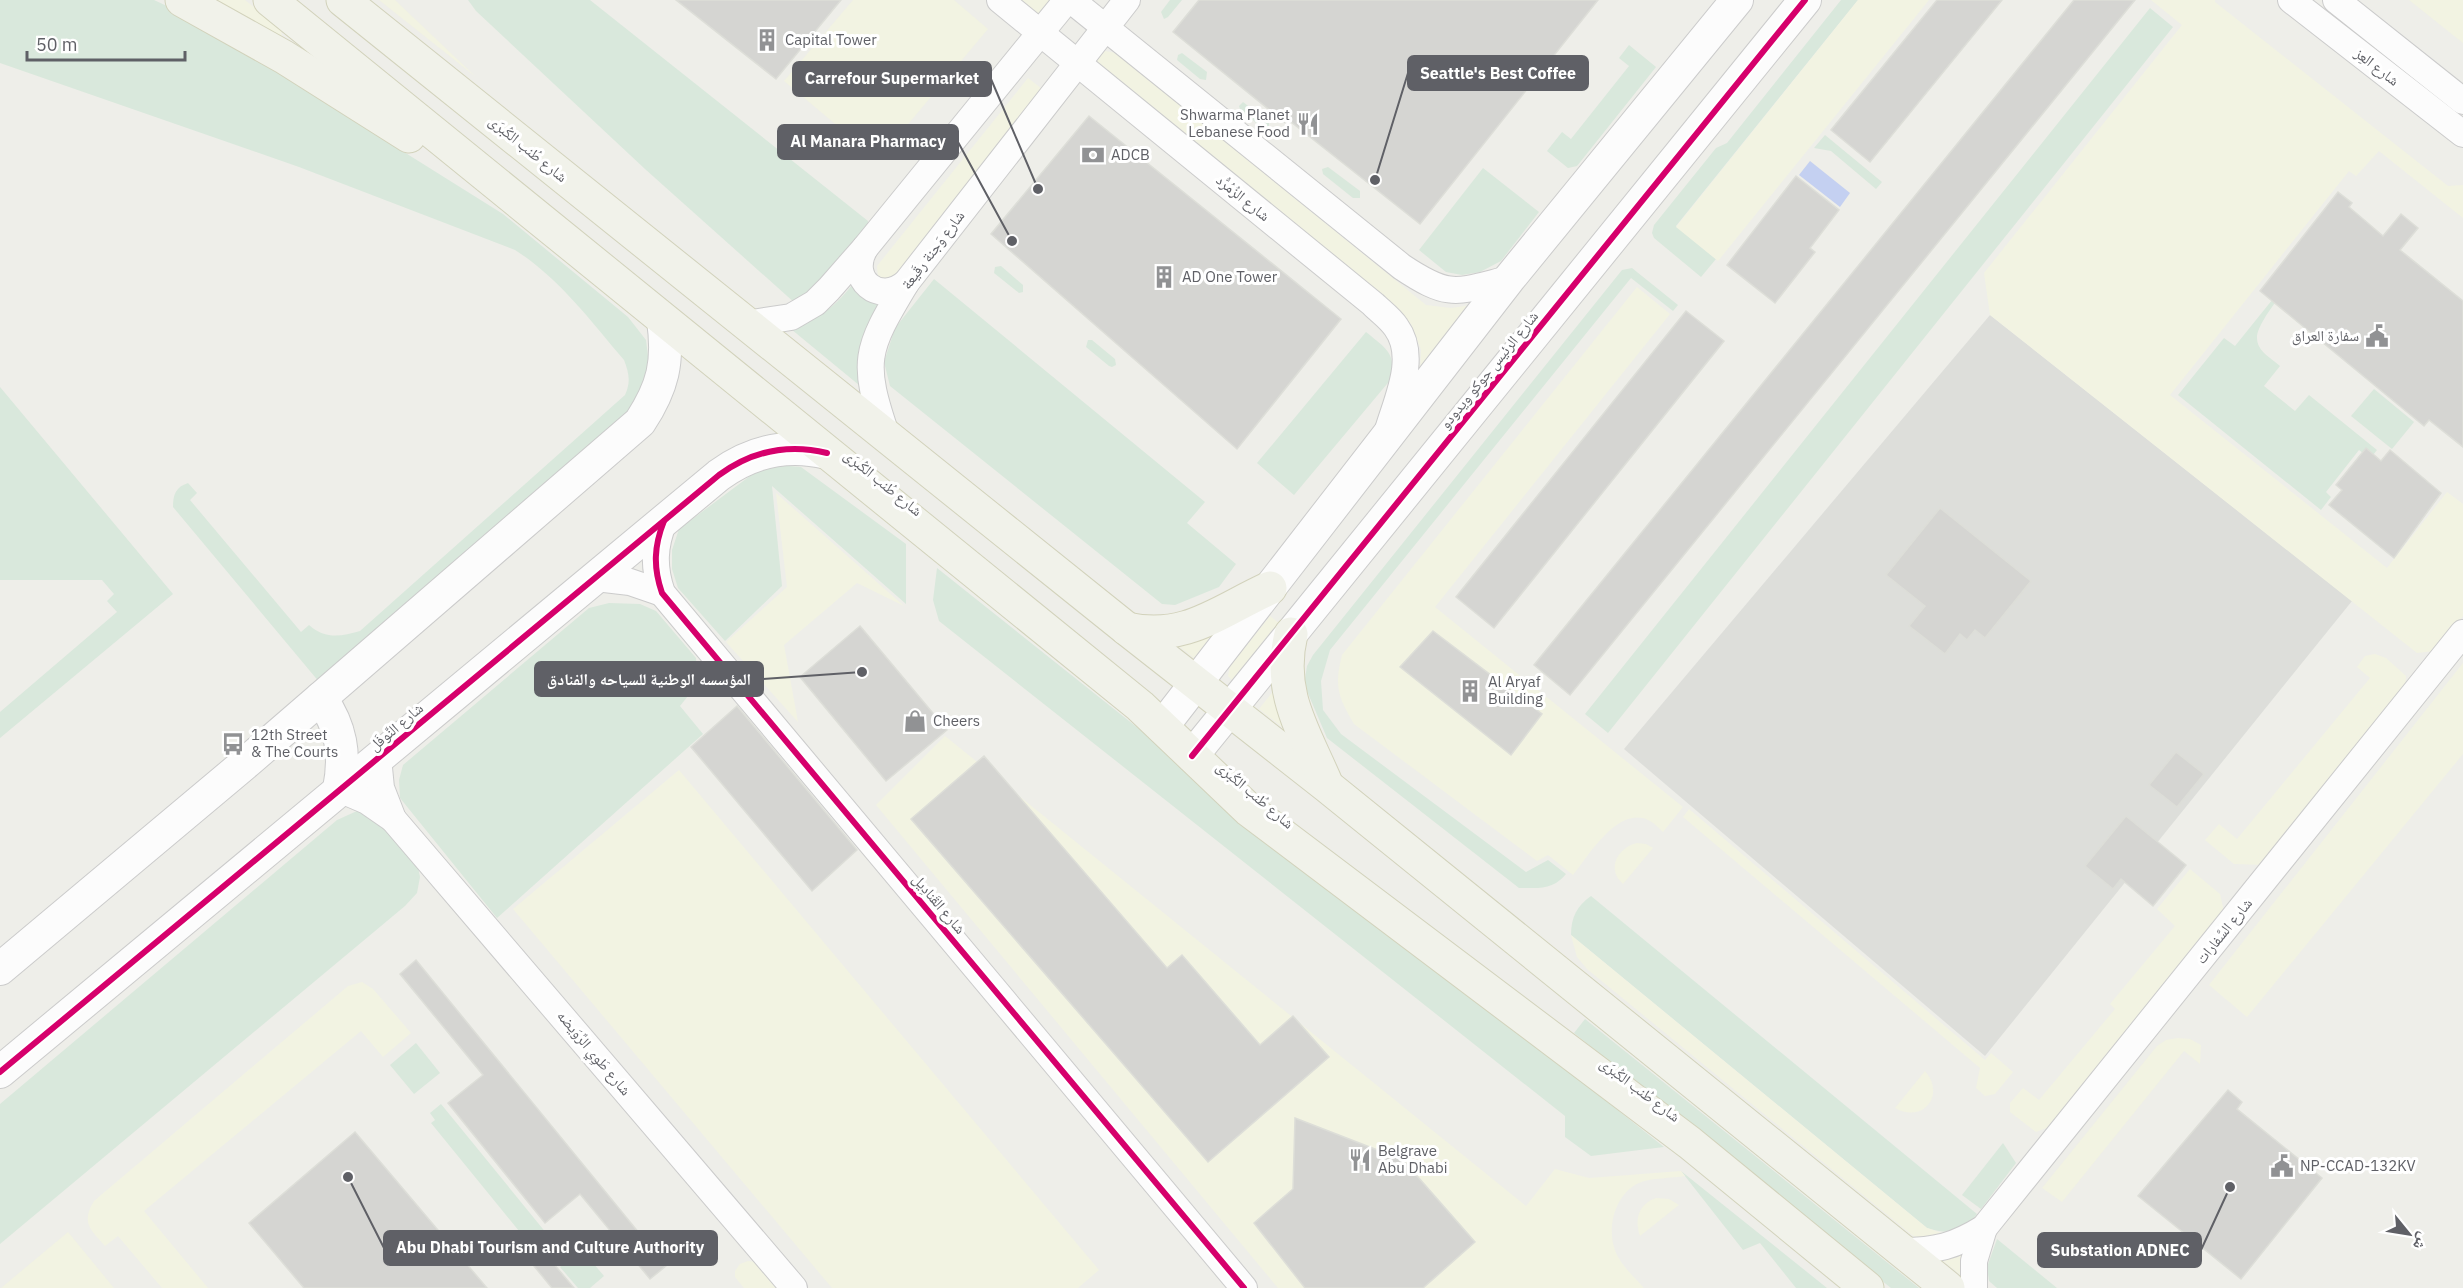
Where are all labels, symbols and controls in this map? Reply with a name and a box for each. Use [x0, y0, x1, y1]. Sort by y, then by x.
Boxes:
scale bar [27, 24, 184, 62]
building icon: Capital Tower [754, 27, 780, 53]
place label: Capital Tower [785, 30, 877, 49]
text: 50 m [36, 33, 78, 56]
street label: شارع العِز [2350, 43, 2403, 91]
callout: Seattle's Best Coffee [1408, 56, 1588, 90]
callout: Carrefour Supermarket [793, 62, 991, 96]
text: Seattle's Best Coffee [1420, 63, 1576, 83]
text: Carrefour Supermarket [805, 68, 979, 88]
place label: Shwarma Planet Lebanese Food [1180, 105, 1290, 141]
street label: شارع طُنب الكُبرَى [485, 111, 571, 187]
restaurant icon: Shwarma Planet Lebanese Food [1295, 111, 1321, 137]
callout: Al Manara Pharmacy [778, 125, 958, 159]
text: Al Manara Pharmacy [790, 131, 946, 151]
bank icon: ADCB [1080, 142, 1106, 168]
place label: ADCB [1111, 145, 1150, 164]
street label: شارع الزُمُرُّد [1212, 170, 1274, 226]
street label: شارع وَجنة رقَيعة [897, 206, 969, 293]
building icon: AD One Tower [1151, 264, 1177, 290]
place label: AD One Tower [1182, 267, 1278, 286]
street label: شارع الرئيس جوكو ويدودو [1435, 307, 1543, 433]
public building icon: سفارة العراق [2364, 323, 2390, 349]
place label: سفارة العراق [2292, 326, 2359, 346]
street label: شارع طُنب الكُبرَى [840, 445, 926, 521]
callout: المؤسسه الوطنية للسياحه والفنادق [535, 662, 763, 696]
text: المؤسسه الوطنية للسياحه والفنادق [547, 669, 751, 689]
place label: Al Aryaf Building [1488, 672, 1543, 708]
building icon: Al Aryaf Building [1457, 678, 1483, 704]
street label: شارع النَّوفَل [365, 698, 428, 756]
shop icon: Cheers [902, 708, 928, 734]
place label: Cheers [933, 711, 980, 730]
place label: 12th Street & The Courts [251, 725, 338, 761]
bus stop icon: 12th Street & The Courts [220, 731, 246, 757]
street label: شارع طُنب الكُبرَى [1212, 757, 1298, 833]
street label: شارع القَنادِيل [908, 870, 970, 938]
street label: شارع السَّفارات [2191, 894, 2257, 968]
street label: شارع طَوِي الرِّوَيضه [551, 1006, 636, 1101]
street label: شارع طُنب الكُبرَى [1596, 1053, 1684, 1127]
place label: Belgrave Abu Dhabi [1378, 1141, 1447, 1177]
restaurant icon: Belgrave Abu Dhabi [1347, 1147, 1373, 1173]
public building icon: NP-CCAD-132KV [2269, 1153, 2295, 1179]
place label: NP-CCAD-132KV [2300, 1156, 2416, 1175]
north arrow [2379, 1204, 2439, 1264]
text: ش [2409, 1229, 2435, 1254]
callout: Abu Dhabi Tourism and Culture Authority [384, 1231, 717, 1265]
callout: Substation ADNEC [2038, 1233, 2201, 1267]
text: Abu Dhabi Tourism and Culture Authority [396, 1237, 705, 1257]
text: Substation ADNEC [2050, 1240, 2190, 1260]

